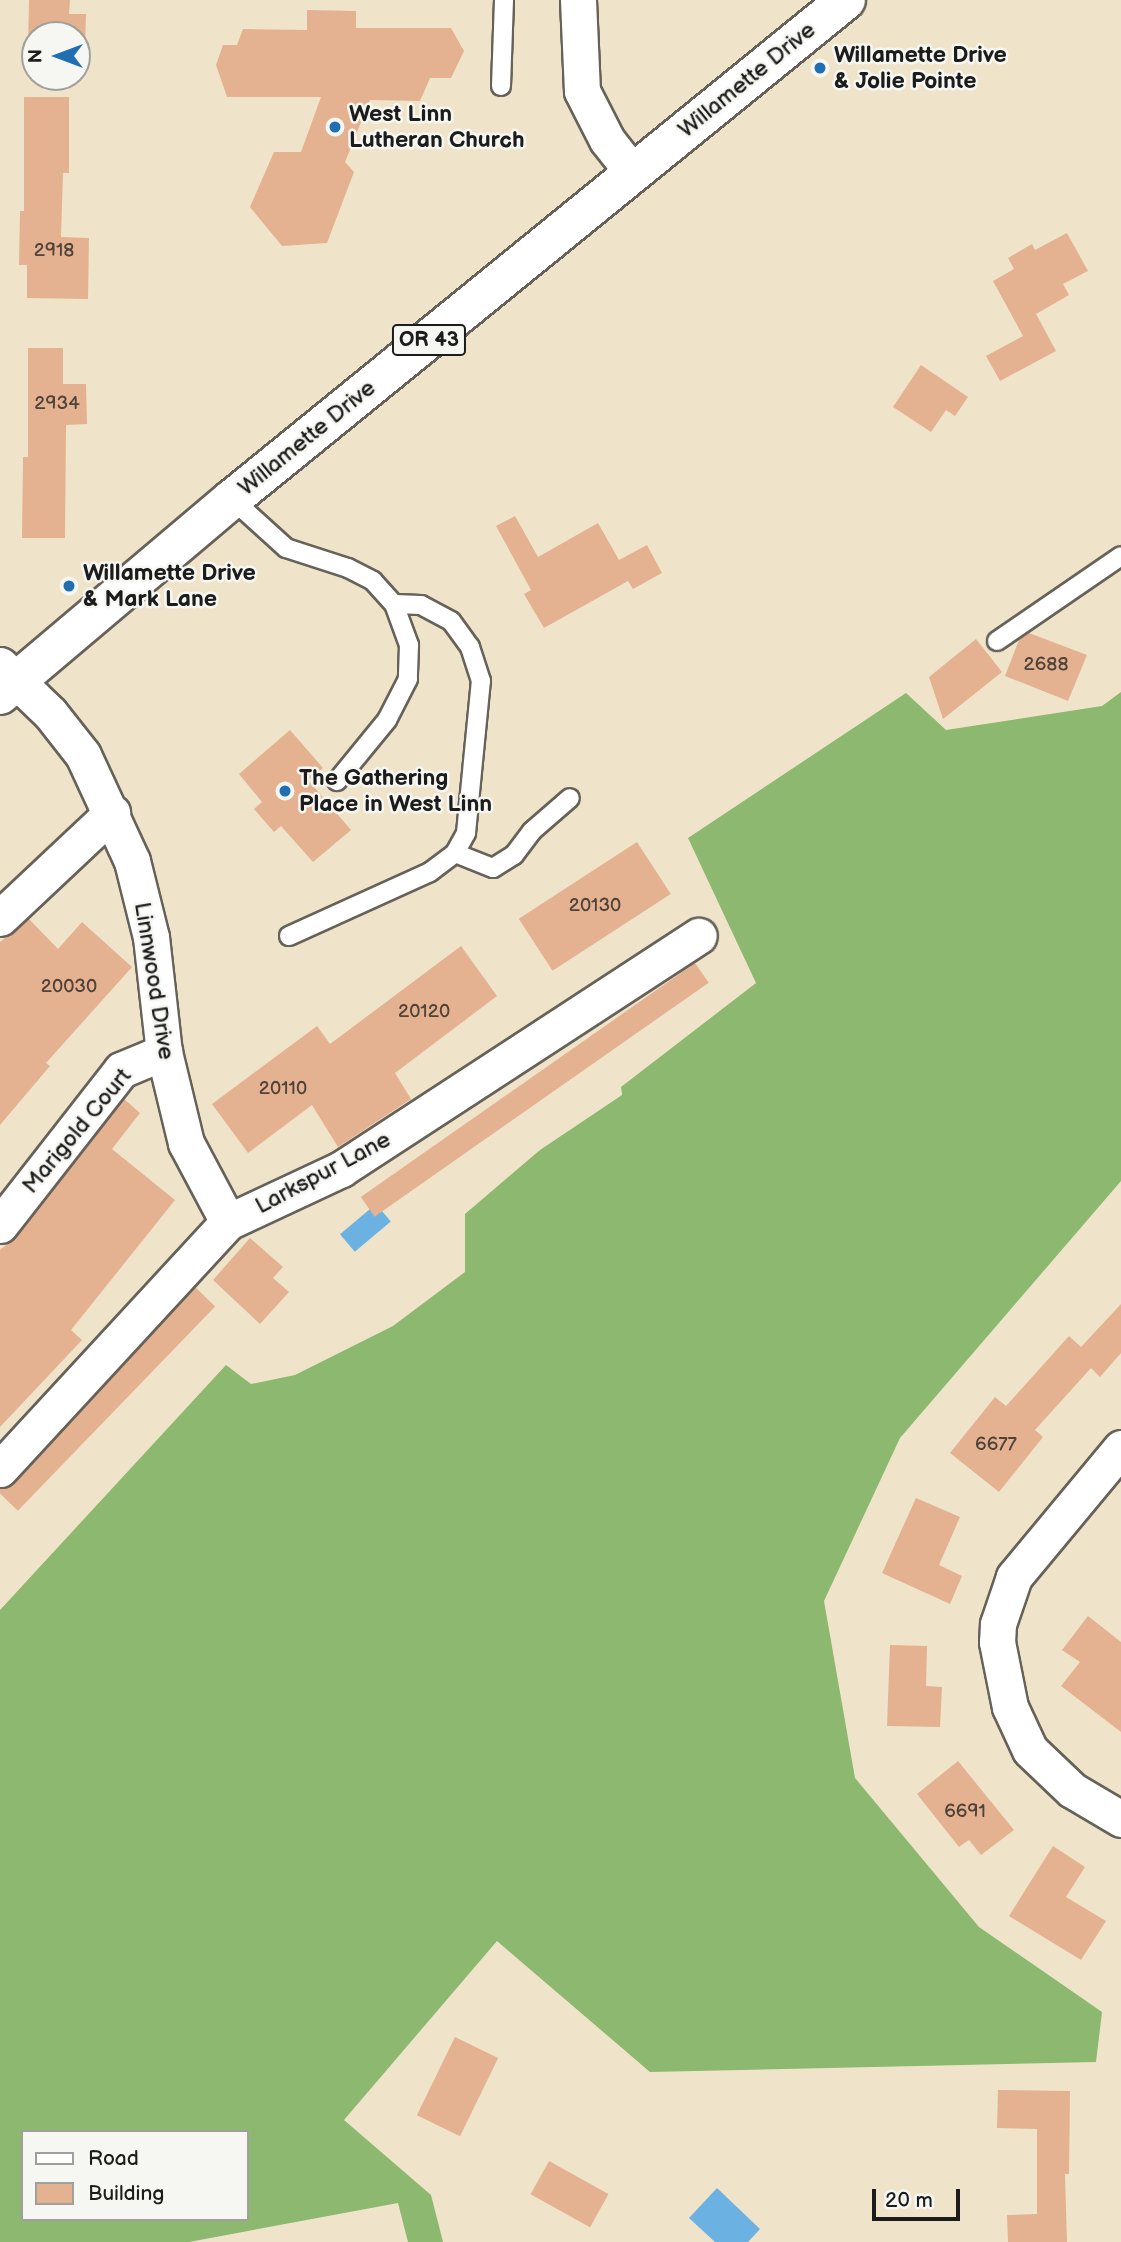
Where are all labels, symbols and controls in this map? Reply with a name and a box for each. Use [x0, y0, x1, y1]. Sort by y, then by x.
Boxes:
street label: Willamette Drive [673, 16, 821, 144]
north arrow [21, 21, 91, 91]
place label: Willamette Drive & Jolie Pointe [834, 41, 1007, 95]
text: N [25, 49, 48, 63]
marker: Willamette Drive & Jolie Pointe [812, 60, 828, 76]
place label: West Linn Lutheran Church [349, 100, 524, 154]
marker: West Linn Lutheran Church [327, 119, 343, 135]
house number: 2918 [34, 240, 74, 262]
road number: OR 43 [390, 322, 467, 358]
street label: Willamette Drive [233, 374, 381, 502]
house number: 2934 [34, 393, 80, 415]
place label: Willamette Drive & Mark Lane [83, 559, 256, 613]
marker: Willamette Drive & Mark Lane [61, 578, 77, 594]
house number: 2688 [1024, 654, 1068, 676]
place label: The Gathering Place in West Linn [299, 764, 492, 818]
marker: The Gathering Place in West Linn [277, 783, 293, 799]
house number: 20130 [569, 895, 621, 917]
street label: Linnwood Drive [128, 900, 180, 1062]
house number: 20030 [41, 976, 97, 998]
house number: 20120 [398, 1001, 450, 1023]
street label: Marigold Court [17, 1063, 137, 1199]
house number: 20110 [259, 1078, 307, 1100]
street label: Larkspur Lane [251, 1126, 395, 1220]
house number: 6677 [975, 1434, 1017, 1456]
house number: 6691 [944, 1801, 986, 1823]
legend [21, 2130, 248, 2221]
text: Road [88, 2146, 139, 2171]
scale bar [876, 2176, 964, 2220]
text: Building [88, 2181, 164, 2206]
text: 20 m [885, 2188, 933, 2213]

